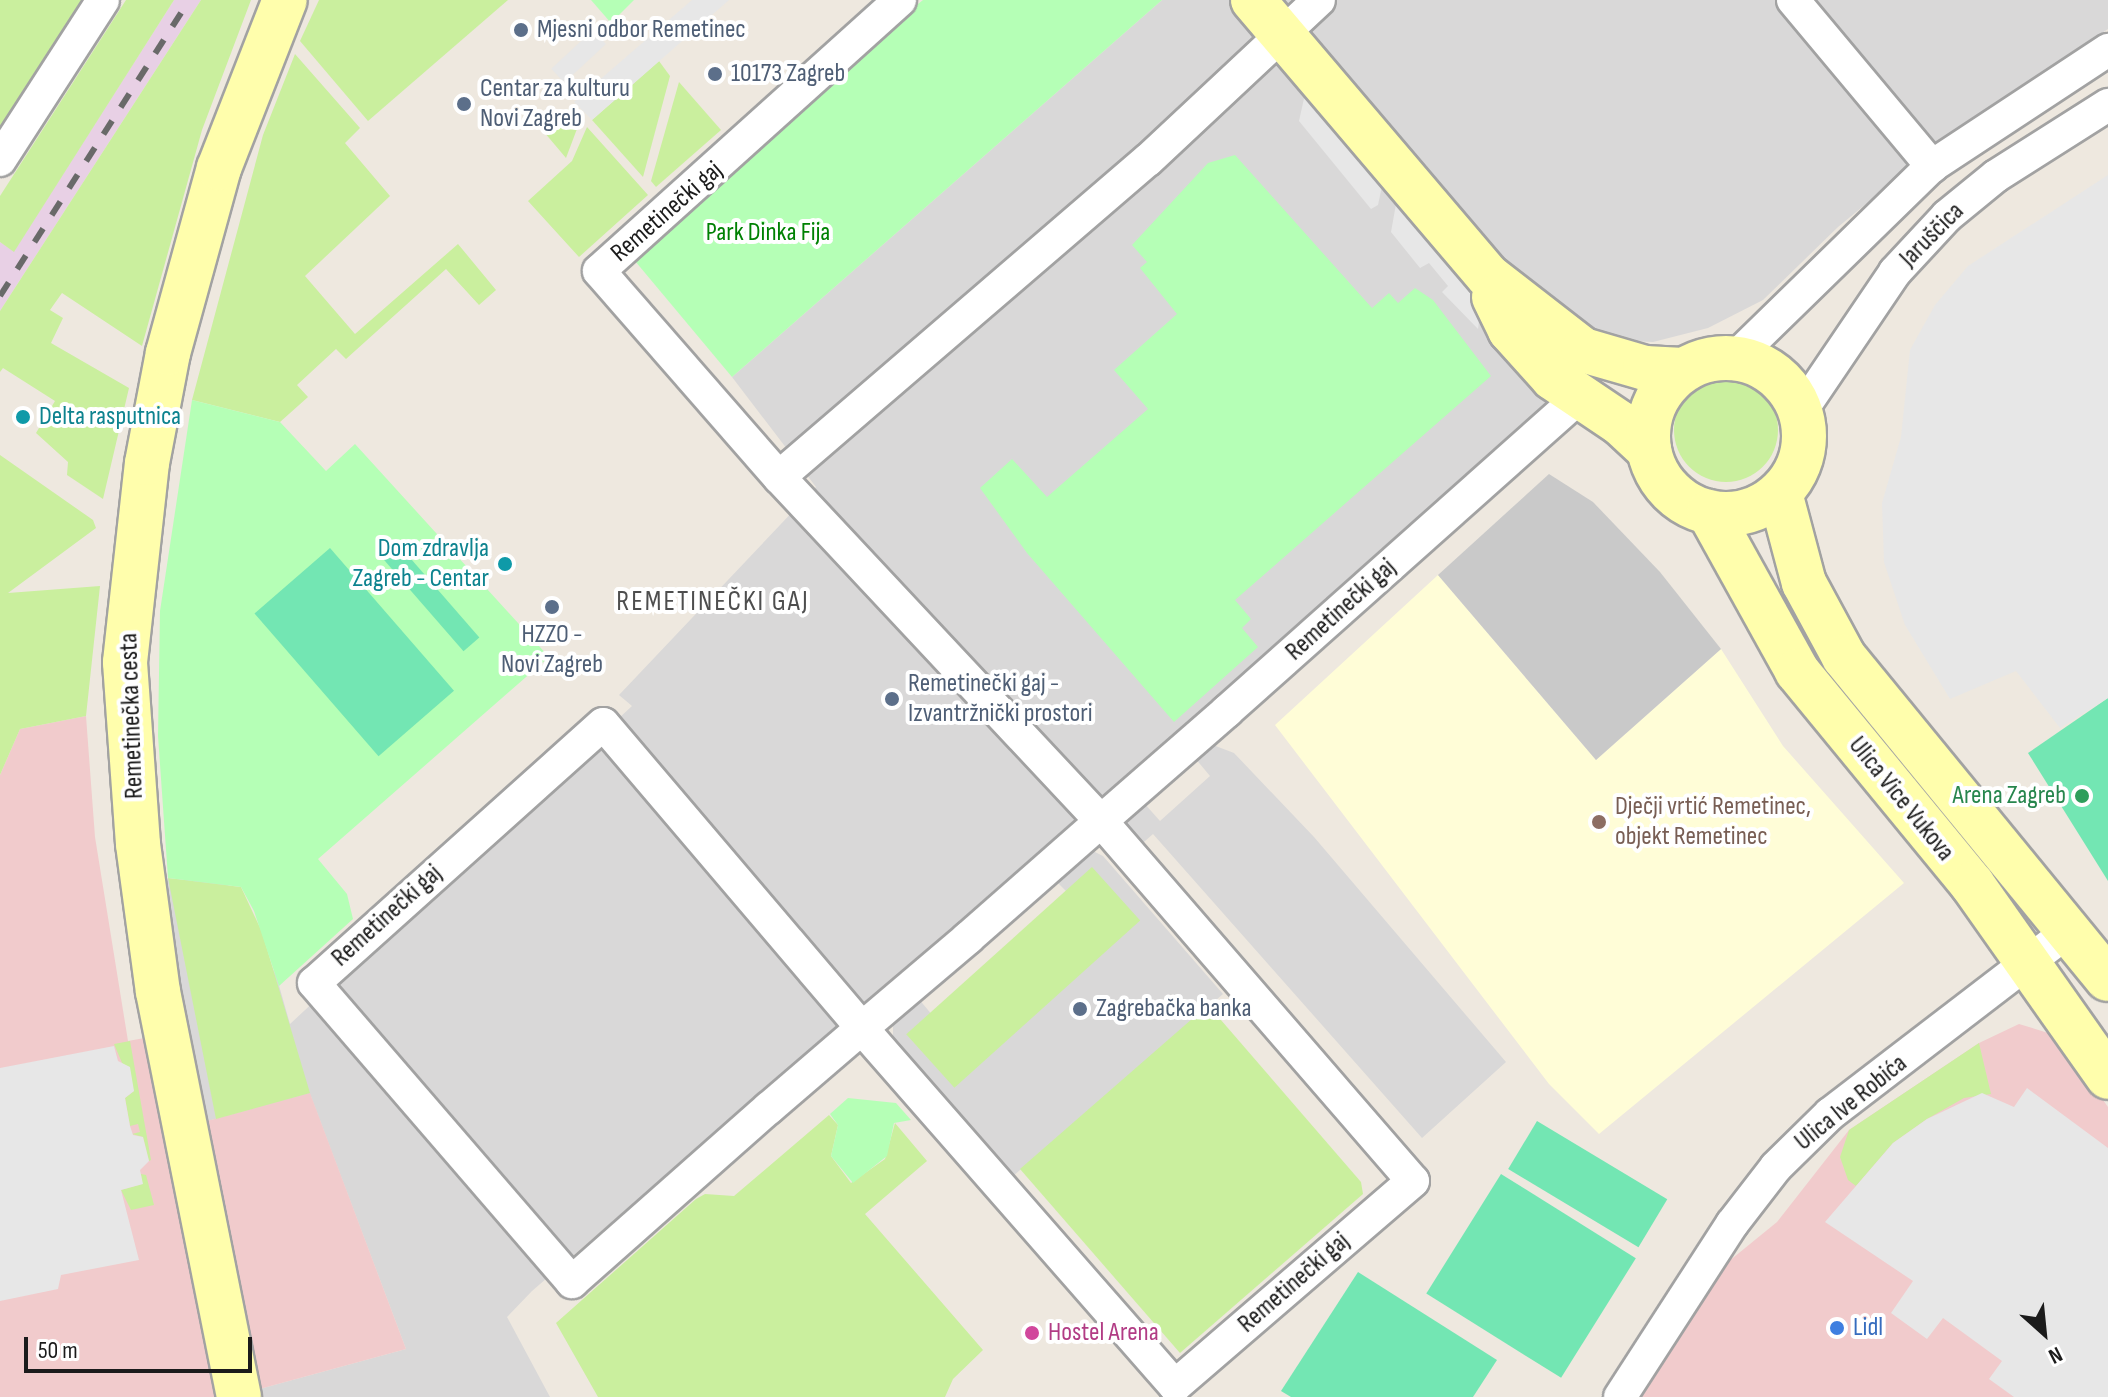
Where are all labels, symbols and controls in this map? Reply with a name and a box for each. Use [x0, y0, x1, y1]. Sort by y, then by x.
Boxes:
place label: Mjesni odbor Remetinec [537, 14, 746, 46]
marker: Mjesni odbor Remetinec [512, 21, 530, 39]
place label: 10173 Zagreb [731, 58, 845, 90]
marker: 10173 Zagreb [706, 65, 724, 83]
place label: Centar za kulturu Novi Zagreb [480, 73, 630, 134]
marker: Centar za kulturu Novi Zagreb [455, 95, 473, 113]
street label: Remetinečki gaj [605, 155, 729, 269]
street label: Jaruščica [1893, 196, 1971, 274]
park label: Park Dinka Fija [706, 217, 830, 249]
place label: Delta rasputnica [39, 401, 181, 433]
marker: Delta rasputnica [14, 408, 32, 426]
place label: Dom zdravlja Zagreb - Centar [353, 533, 489, 594]
street label: Remetinečki gaj [1279, 552, 1403, 668]
marker: Dom zdravlja Zagreb - Centar [496, 555, 514, 573]
district label: REMETINEČKI GAJ [616, 585, 810, 619]
marker: HZZO - Novi Zagreb [543, 598, 561, 616]
place label: HZZO - Novi Zagreb [501, 619, 603, 680]
street label: Remetinečka cesta [114, 633, 150, 799]
place label: Remetinečki gaj - Izvantržnički prostori [908, 668, 1092, 730]
marker: Remetinečki gaj - Izvantržnički prostori [883, 690, 901, 708]
street label: Ulica Vice Vukova [1841, 731, 1961, 867]
place label: Arena Zagreb [1952, 780, 2066, 812]
marker: Arena Zagreb [2073, 787, 2091, 805]
place label: Dječji vrtić Remetinec, objekt Remetinec [1615, 791, 1811, 852]
marker: Dječji vrtić Remetinec, objekt Remetinec [1590, 813, 1608, 831]
street label: Remetinečki gaj [325, 858, 449, 974]
place label: Zagrebačka banka [1096, 993, 1251, 1025]
marker: Zagrebačka banka [1071, 1000, 1089, 1018]
street label: Ulica Ive Robića [1789, 1048, 1913, 1158]
street label: Remetinečki gaj [1232, 1226, 1356, 1340]
north arrow [2004, 1293, 2084, 1373]
place label: Lidl [1853, 1312, 1883, 1344]
place label: Hostel Arena [1048, 1317, 1159, 1349]
marker: Lidl [1828, 1319, 1846, 1337]
scale bar [28, 1321, 256, 1371]
marker: Hostel Arena [1023, 1324, 1041, 1342]
text: 50 m [38, 1336, 78, 1365]
text: N [2044, 1340, 2066, 1370]

